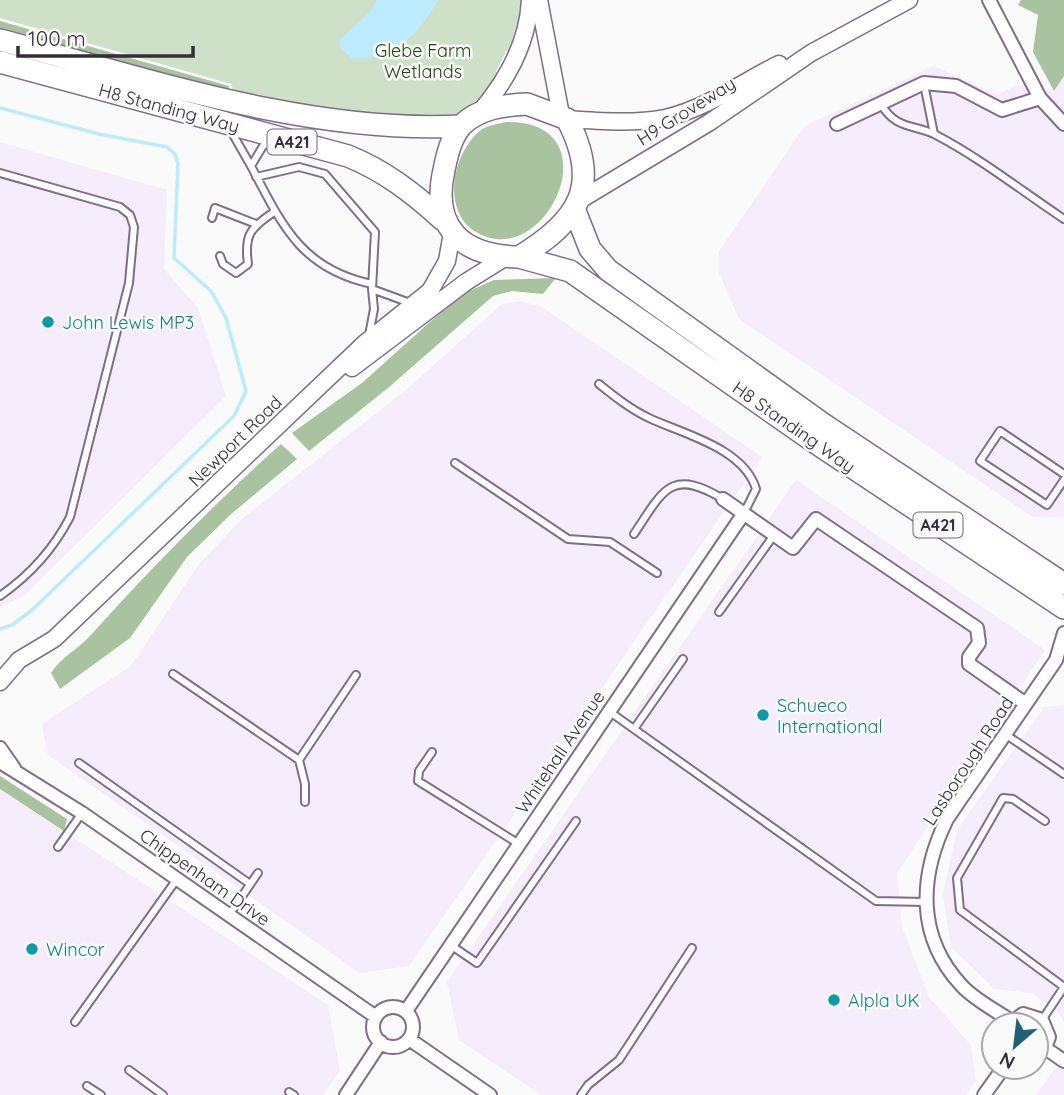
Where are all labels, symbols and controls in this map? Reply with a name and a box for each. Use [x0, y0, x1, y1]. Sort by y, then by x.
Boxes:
scale bar [18, 14, 192, 58]
text: 100 m [28, 25, 86, 51]
park label: Glebe Farm Wetlands [375, 39, 471, 83]
street label: H9 Groveway [632, 72, 740, 150]
street label: H8 Standing Way [96, 78, 242, 138]
road number: A421 [268, 130, 316, 154]
place label: John Lewis MP3 [62, 311, 194, 334]
marker: John Lewis MP3 [40, 314, 56, 330]
street label: H8 Standing Way [728, 376, 860, 478]
street label: Newport Road [183, 391, 287, 491]
road number: A421 [914, 512, 962, 538]
street label: Whitehall Avenue [510, 686, 610, 818]
street label: Lasborough Road [918, 692, 1018, 830]
place label: Schueco International [777, 694, 883, 738]
marker: Schueco International [755, 707, 771, 723]
street label: Chippenham Drive [135, 823, 275, 931]
place label: Wincor [46, 938, 105, 961]
marker: Wincor [24, 941, 40, 957]
place label: Alpla UK [848, 989, 920, 1012]
marker: Alpla UK [826, 992, 842, 1008]
north arrow [980, 1011, 1050, 1081]
text: N [995, 1047, 1019, 1075]

